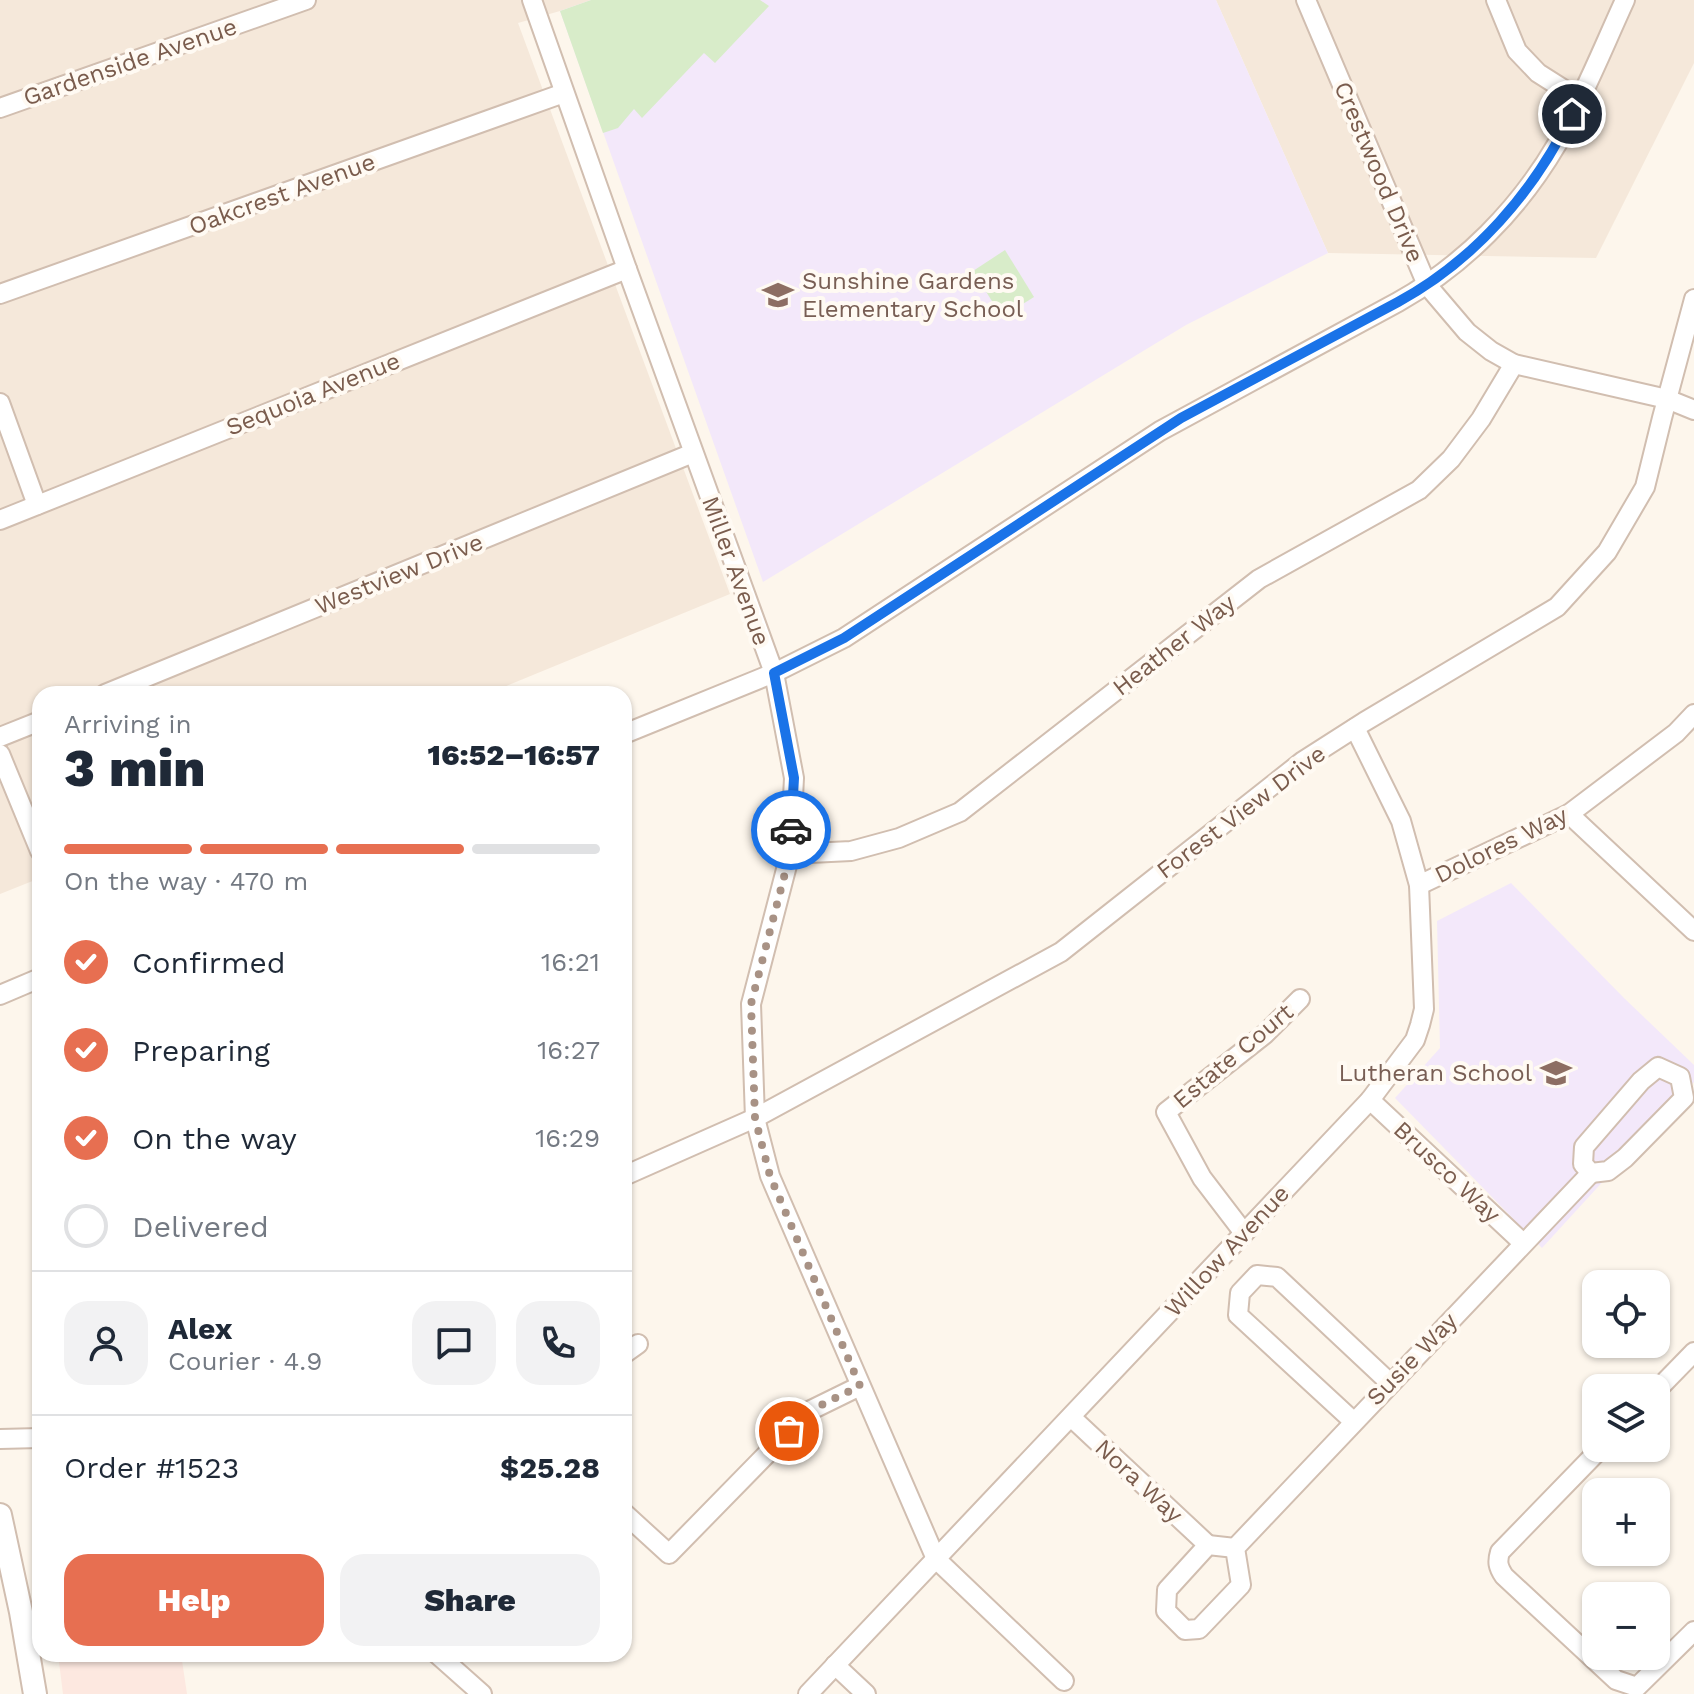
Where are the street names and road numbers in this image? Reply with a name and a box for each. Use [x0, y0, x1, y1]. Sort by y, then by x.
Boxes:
street label: Gardenside Avenue [19, 12, 241, 112]
street label: Crestwood Drive [1328, 77, 1430, 267]
street label: Oakcrest Avenue [185, 147, 379, 241]
street label: Sequoia Avenue [222, 346, 404, 442]
street label: Miller Avenue [696, 493, 776, 649]
street label: Westview Drive [311, 528, 487, 620]
street label: Heather Way [1107, 588, 1241, 701]
street label: Forest View Drive [1151, 739, 1331, 885]
street label: Dolores Way [1430, 801, 1573, 889]
street label: Estate Court [1167, 998, 1299, 1114]
street label: Brusco Way [1388, 1115, 1507, 1229]
street label: Willow Avenue [1159, 1179, 1295, 1323]
street label: Susie Way [1361, 1306, 1463, 1411]
street label: Nora Way [1089, 1433, 1189, 1529]

